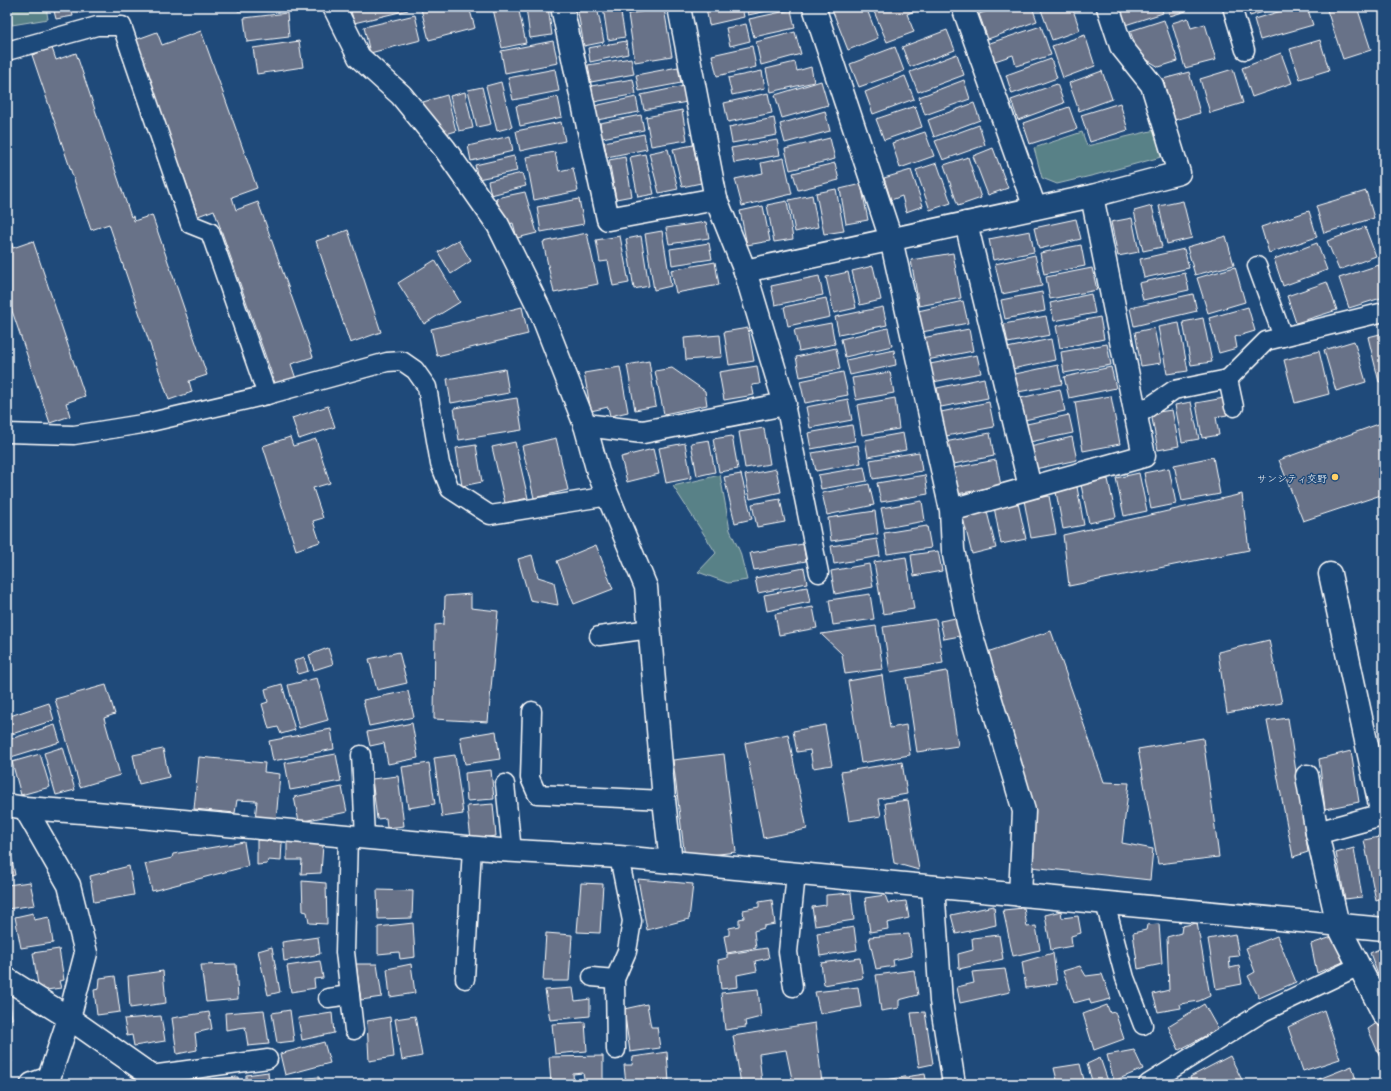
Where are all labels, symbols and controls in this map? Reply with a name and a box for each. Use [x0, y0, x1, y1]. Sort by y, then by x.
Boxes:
place label: サンシティ交野 [1257, 470, 1327, 485]
marker: サンシティ交野 [1330, 472, 1340, 482]

